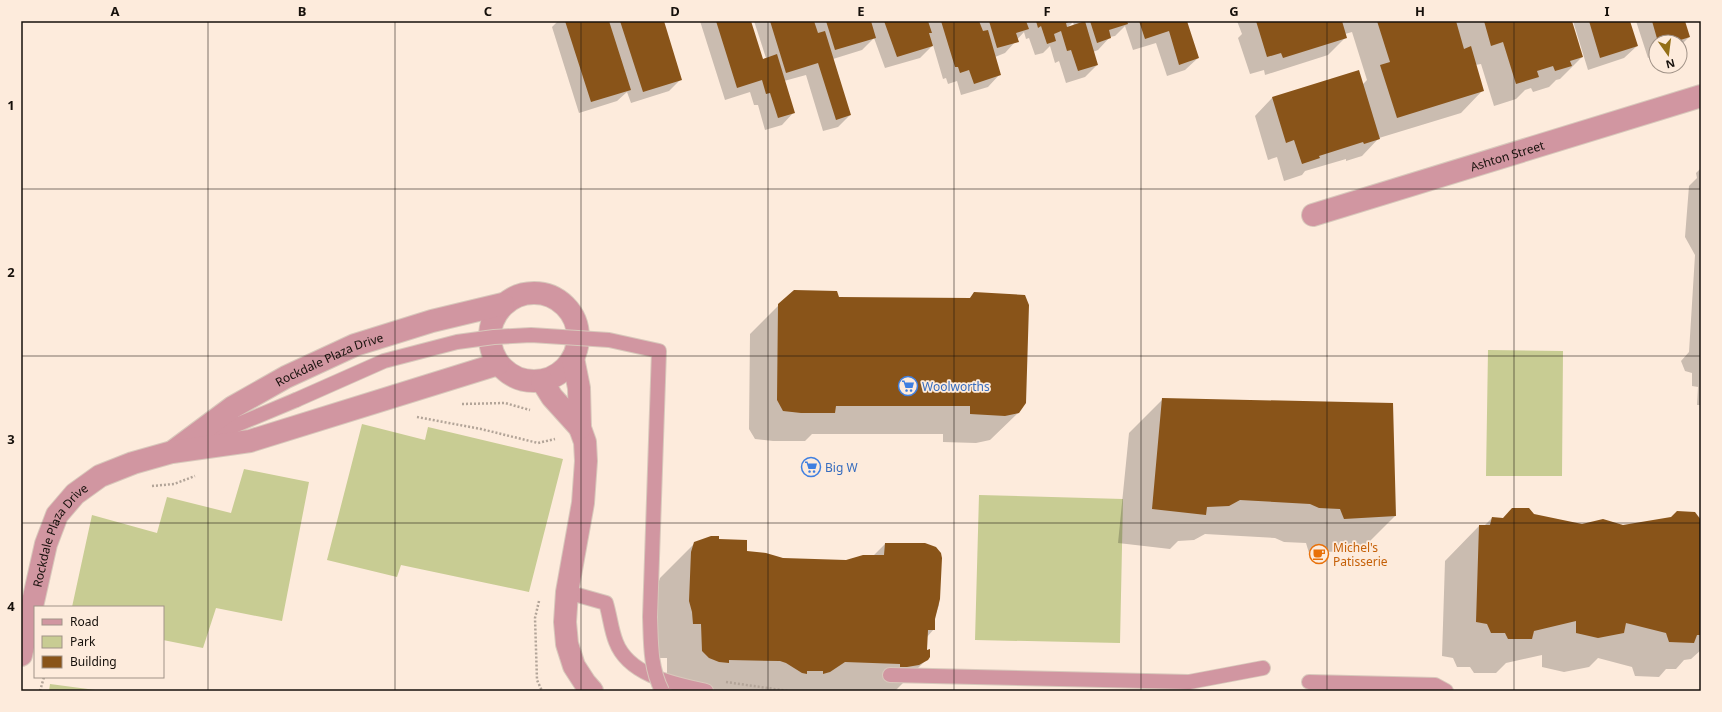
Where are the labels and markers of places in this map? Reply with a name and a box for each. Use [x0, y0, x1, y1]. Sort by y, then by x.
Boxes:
supermarket icon: Woolworths [897, 375, 919, 397]
place label: Woolworths [922, 378, 990, 395]
supermarket icon: Big W [800, 456, 822, 478]
place label: Big W [825, 459, 858, 476]
place label: Michel's Patisserie [1333, 539, 1388, 570]
cafe icon: Michel's Patisserie [1308, 543, 1330, 565]

